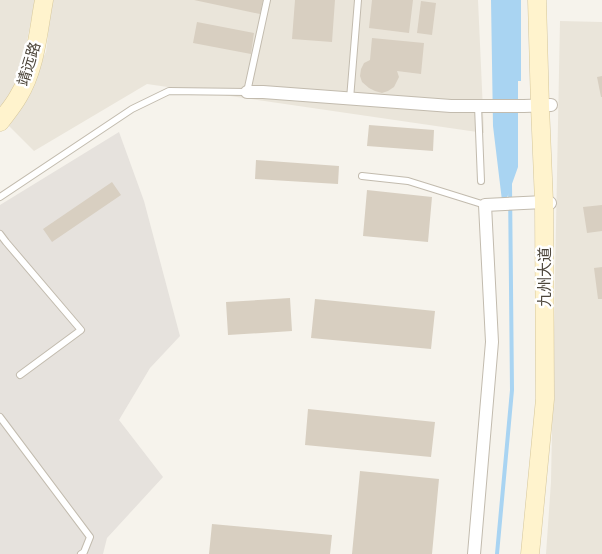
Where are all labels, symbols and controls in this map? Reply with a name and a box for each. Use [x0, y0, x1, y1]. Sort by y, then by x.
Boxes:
street label: 靖远路 [14, 40, 43, 88]
street label: 九州大道 [536, 247, 553, 307]

